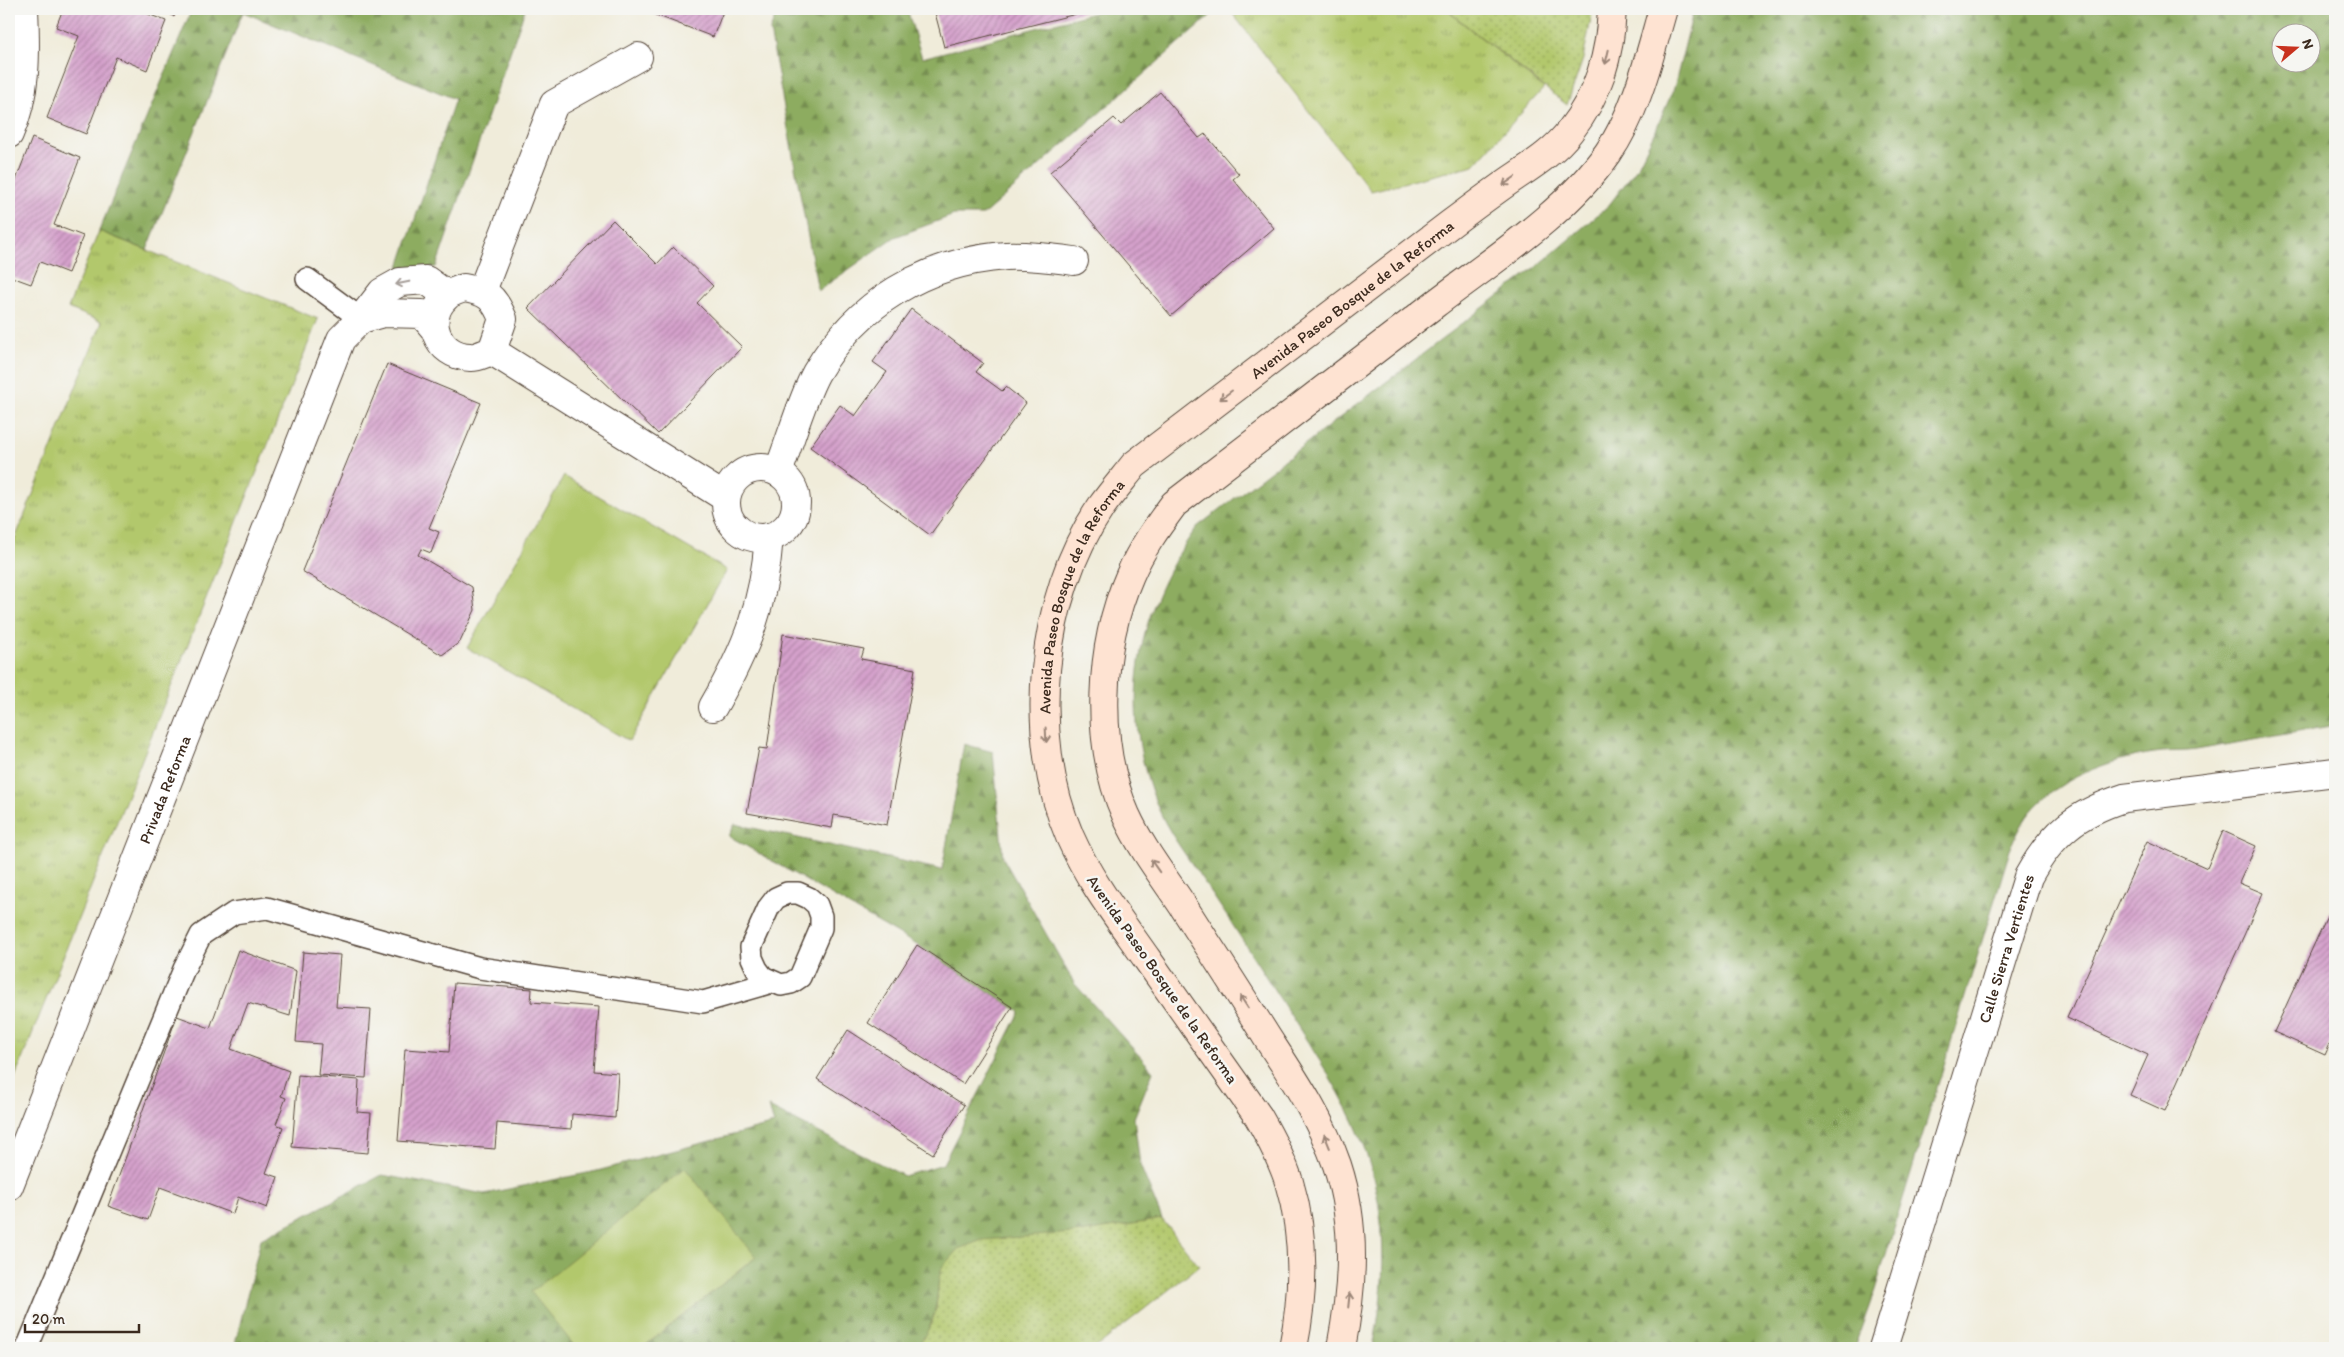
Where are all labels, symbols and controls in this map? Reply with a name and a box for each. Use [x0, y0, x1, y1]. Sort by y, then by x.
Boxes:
north arrow [2272, 22, 2322, 72]
text: N [2298, 37, 2317, 51]
one-way arrow [1602, 49, 1611, 65]
one-way arrow [1502, 176, 1516, 186]
street label: Avenida Paseo Bosque de la Reforma [1247, 216, 1458, 383]
one-way arrow [396, 279, 412, 288]
one-way arrow [1219, 390, 1233, 400]
street label: Avenida Paseo Bosque de la Reforma [1035, 476, 1129, 714]
one-way arrow [1042, 726, 1051, 742]
street label: Privada Reforma [135, 732, 195, 846]
one-way arrow [1150, 860, 1160, 874]
street label: Avenida Paseo Bosque de la Reforma [1083, 871, 1242, 1087]
street label: Calle Sierra Vertientes [1975, 872, 2038, 1025]
one-way arrow [1239, 995, 1249, 1009]
one-way arrow [1322, 1134, 1331, 1149]
one-way arrow [1344, 1293, 1354, 1309]
scale bar [25, 1302, 139, 1334]
text: 20 m [32, 1310, 66, 1328]

